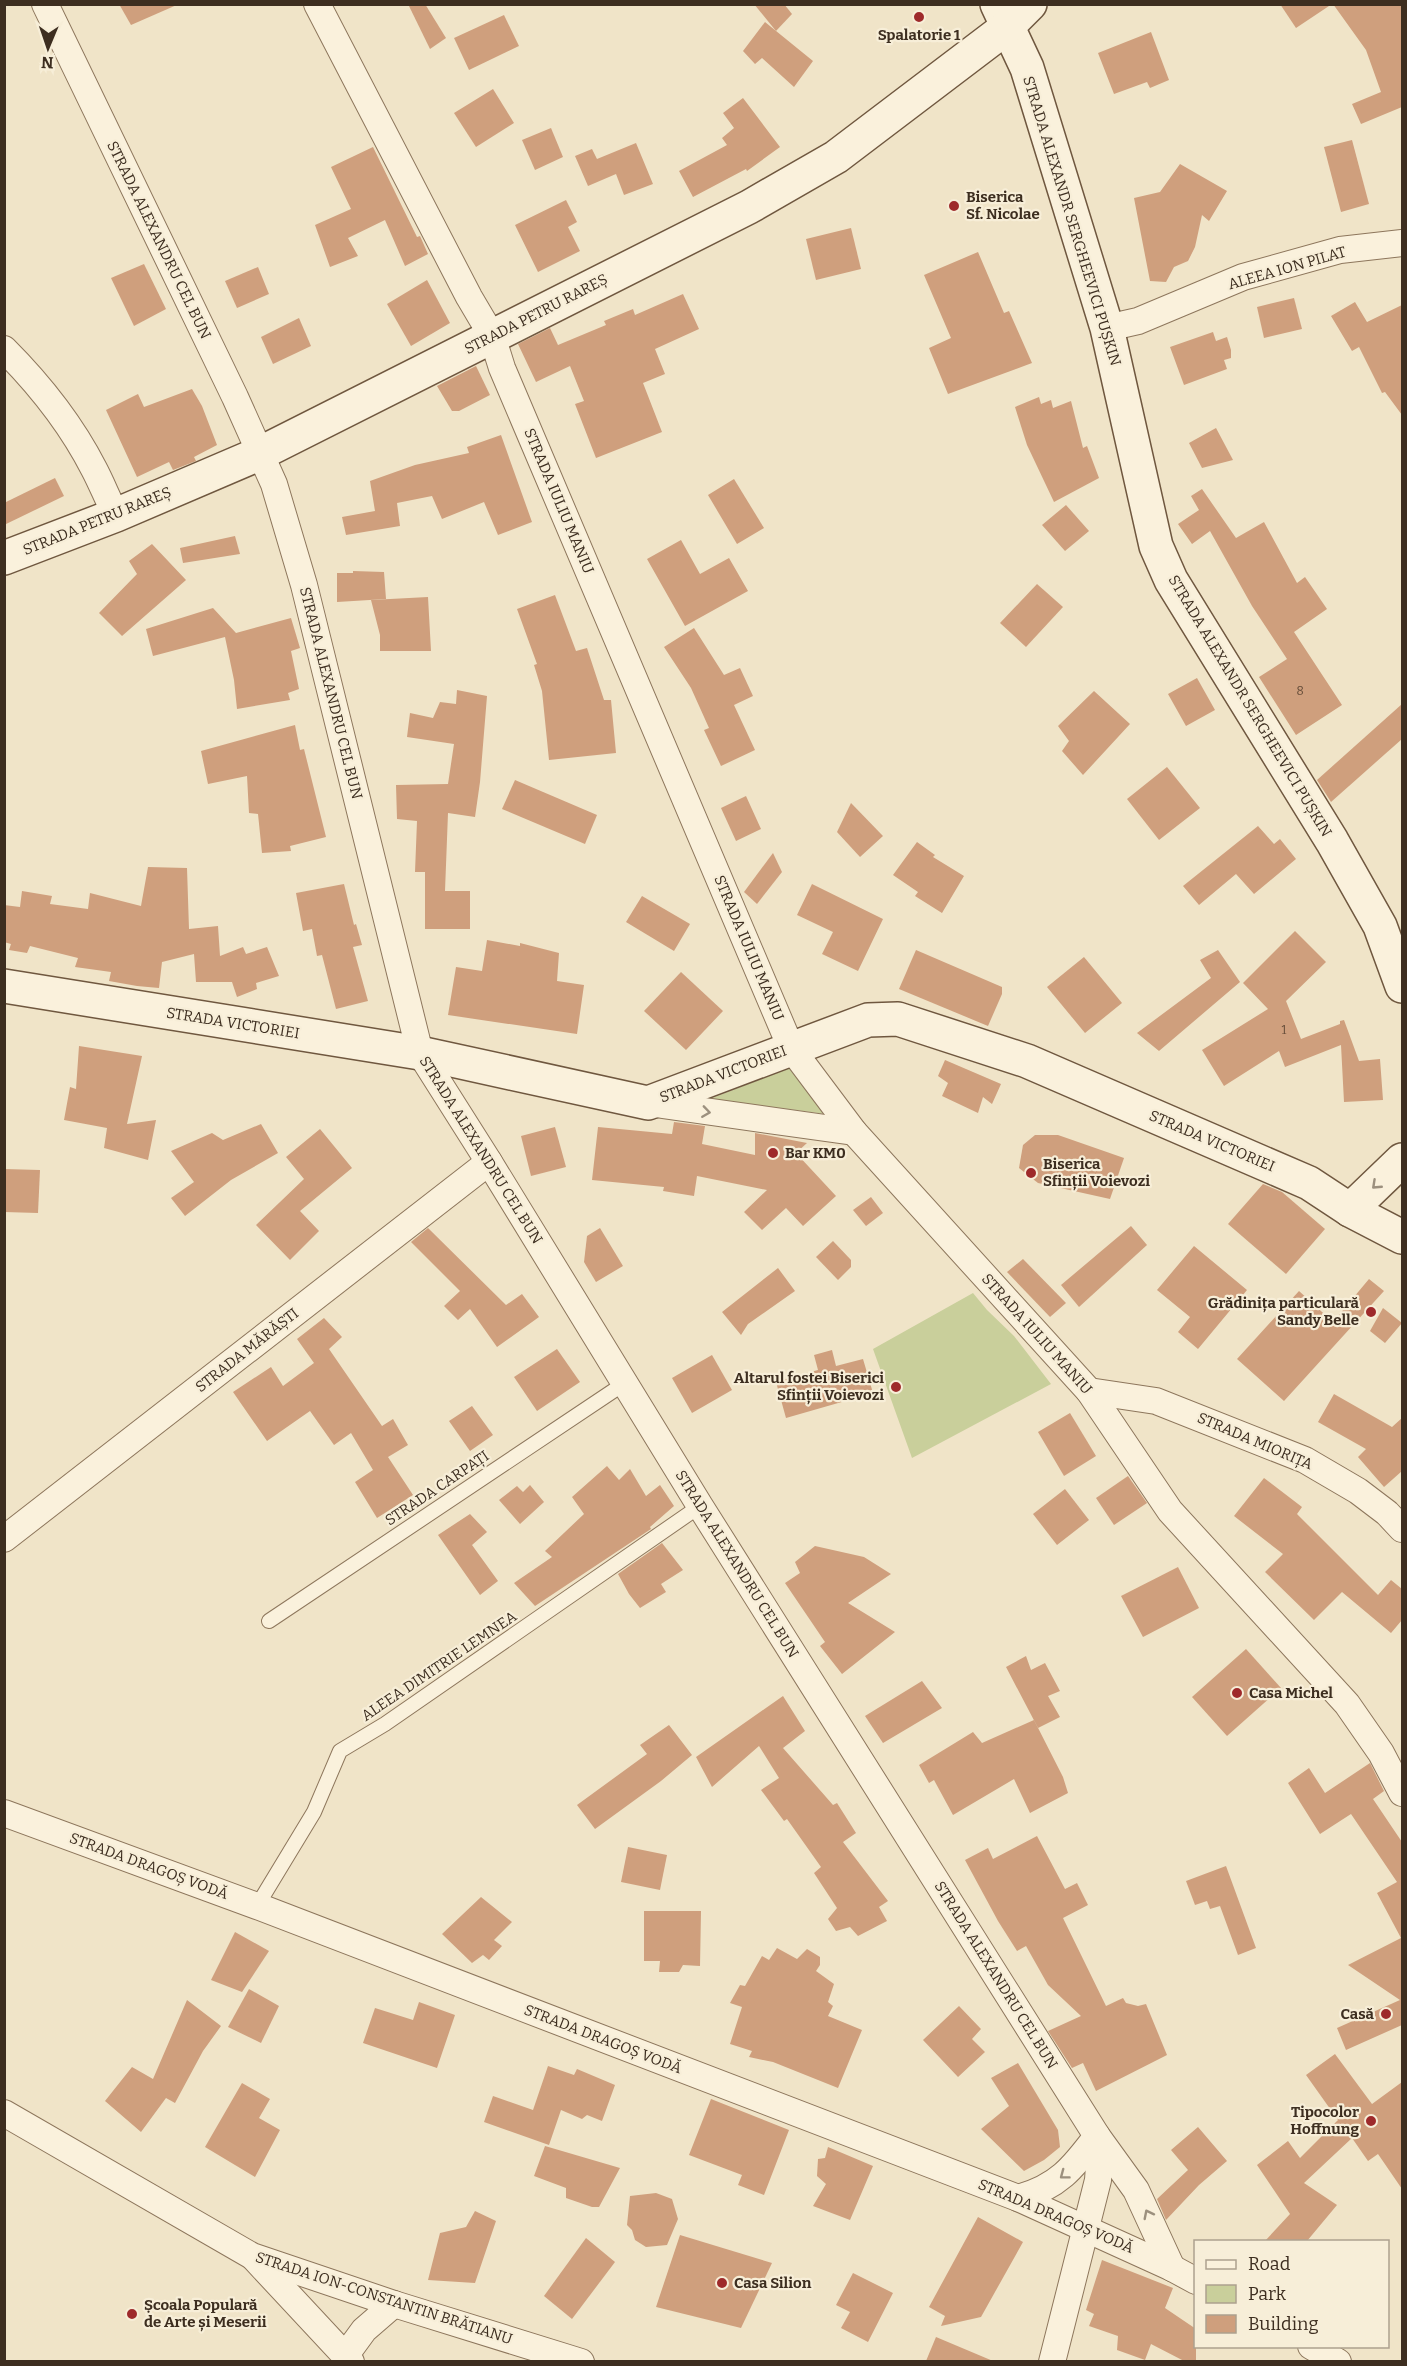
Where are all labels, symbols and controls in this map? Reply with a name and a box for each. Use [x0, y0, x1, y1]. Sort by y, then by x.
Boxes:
marker: Spalatorie 1 [912, 10, 926, 24]
north arrow [18, 18, 78, 78]
place label: Spalatorie 1 [878, 26, 961, 44]
text: N [41, 53, 54, 72]
street label: STRADA ALEXANDR SERGHEEVICI PUȘKIN [1018, 74, 1125, 368]
street label: STRADA ALEXANDRU CEL BUN [103, 138, 215, 342]
place label: Biserica Sf. Nicolae [966, 188, 1040, 223]
marker: Biserica Sf. Nicolae [947, 199, 961, 213]
street label: ALEEA ION PILAT [1226, 242, 1348, 293]
street label: STRADA PETRU RAREȘ [461, 270, 611, 359]
street label: STRADA IULIU MANIU [520, 426, 598, 576]
street label: STRADA PETRU RAREȘ [20, 483, 174, 560]
street label: STRADA ALEXANDR SERGHEEVICI PUȘKIN [1164, 572, 1336, 841]
street label: STRADA ALEXANDRU CEL BUN [296, 585, 366, 801]
house number: 8 [1296, 684, 1304, 698]
street label: STRADA IULIU MANIU [710, 873, 788, 1023]
street label: STRADA VICTORIEI [165, 1004, 301, 1042]
house number: 1 [1282, 1023, 1287, 1037]
street label: STRADA VICTORIEI [657, 1041, 789, 1107]
street label: STRADA ALEXANDRU CEL BUN [416, 1053, 546, 1247]
one-way arrow [701, 1105, 711, 1117]
street label: STRADA VICTORIEI [1146, 1106, 1278, 1176]
place label: Bar KM0 [785, 1144, 846, 1162]
marker: Bar KM0 [766, 1146, 780, 1160]
place label: Biserica Sfinții Voievozi [1043, 1155, 1150, 1191]
marker: Biserica Sfinții Voievozi [1024, 1166, 1038, 1180]
one-way arrow [1373, 1178, 1383, 1189]
street label: STRADA IULIU MANIU [978, 1270, 1096, 1398]
place label: Grădinița particulară Sandy Belle [1208, 1294, 1360, 1329]
street label: STRADA MĂRĂȘTI [192, 1304, 303, 1397]
marker: Grădinița particulară Sandy Belle [1364, 1305, 1378, 1319]
place label: Altarul fostei Biserici Sfinții Voievozi [734, 1369, 884, 1405]
marker: Altarul fostei Biserici Sfinții Voievozi [889, 1380, 903, 1394]
street label: STRADA MIORIȚA [1194, 1409, 1316, 1475]
street label: STRADA CARPAȚI [382, 1447, 493, 1530]
street label: STRADA ALEXANDRU CEL BUN [672, 1467, 802, 1661]
street label: ALEEA DIMITRIE LEMNEA [358, 1607, 520, 1725]
place label: Casa Michel [1249, 1684, 1333, 1702]
marker: Casa Michel [1230, 1686, 1244, 1700]
street label: STRADA DRAGOȘ VODĂ [67, 1829, 231, 1904]
street label: STRADA ALEXANDRU CEL BUN [931, 1878, 1061, 2072]
street label: STRADA DRAGOȘ VODĂ [521, 2001, 685, 2078]
place label: Casă [1341, 2005, 1375, 2023]
marker: Casă [1379, 2007, 1393, 2021]
place label: Tipocolor Hoffnung [1290, 2103, 1359, 2138]
marker: Tipocolor Hoffnung [1364, 2114, 1378, 2128]
one-way arrow [1059, 2168, 1070, 2179]
street label: STRADA DRAGOȘ VODĂ [975, 2175, 1137, 2258]
one-way arrow [1144, 2210, 1155, 2221]
legend [1194, 2240, 1389, 2348]
street label: STRADA ION-CONSTANTIN BRĂTIANU [253, 2248, 515, 2348]
text: Road [1248, 2253, 1291, 2275]
place label: Casa Silion [734, 2274, 812, 2292]
marker: Casa Silion [715, 2276, 729, 2290]
text: Park [1248, 2283, 1287, 2305]
place label: Școala Populară de Arte și Meserii [144, 2296, 267, 2332]
marker: Școala Populară de Arte și Meserii [125, 2307, 139, 2321]
text: Building [1248, 2313, 1319, 2335]

